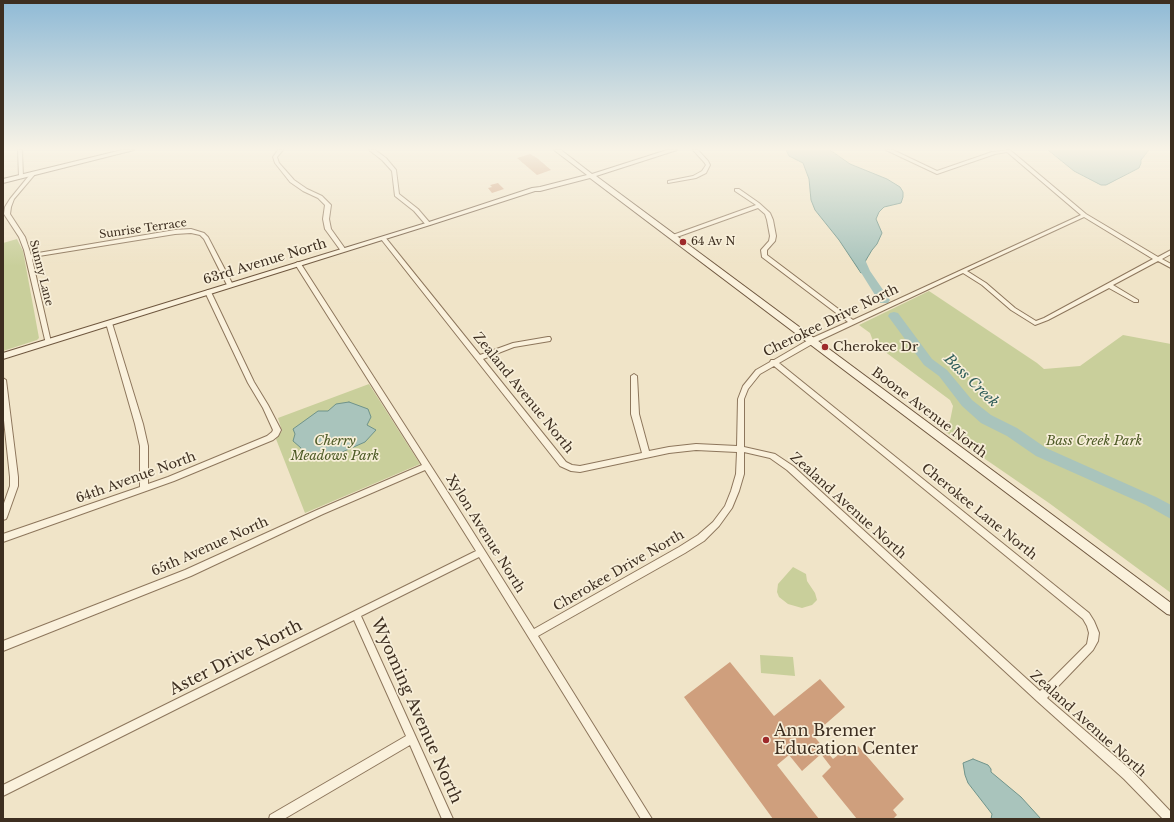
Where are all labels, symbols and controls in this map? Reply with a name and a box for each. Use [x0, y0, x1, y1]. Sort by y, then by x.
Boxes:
street label: Sunrise Terrace [98, 216, 188, 242]
place label: 64 Av N [691, 235, 735, 249]
street label: 63rd Avenue North [201, 236, 329, 288]
marker: 64 Av N [678, 237, 688, 247]
street label: Sunny Lane [26, 239, 56, 307]
street label: Cherokee Drive North [761, 281, 901, 361]
street label: Zealand Avenue North [470, 330, 576, 456]
place label: Cherokee Dr [833, 339, 918, 355]
marker: Cherokee Dr [820, 342, 830, 352]
water label: Bass Creek [940, 351, 1002, 411]
street label: Boone Avenue North [868, 365, 990, 461]
park label: Cherry Meadows Park [291, 433, 379, 464]
park label: Bass Creek Park [1046, 433, 1142, 449]
street label: 64th Avenue North [74, 449, 198, 507]
street label: Zealand Avenue North [787, 450, 909, 562]
street label: Cherokee Lane North [918, 461, 1040, 563]
street label: Xylon Avenue North [442, 472, 528, 596]
street label: 65th Avenue North [149, 514, 271, 580]
street label: Cherokee Drive North [551, 527, 687, 615]
street label: Wyoming Avenue North [366, 615, 466, 807]
street label: Aster Drive North [166, 616, 306, 700]
street label: Zealand Avenue North [1027, 668, 1149, 780]
place label: Ann Bremer Education Center [774, 721, 918, 759]
marker: Ann Bremer Education Center [761, 735, 771, 745]

